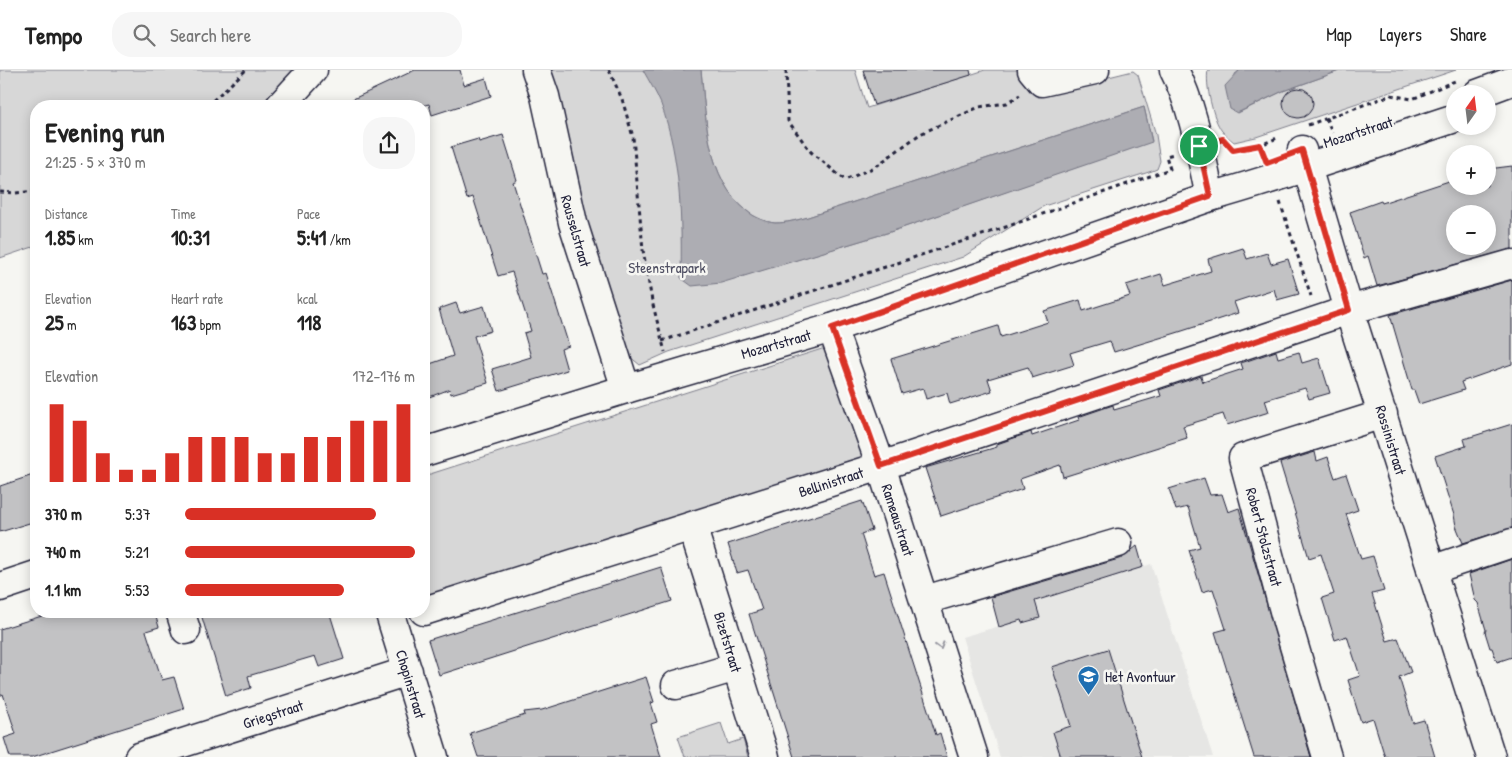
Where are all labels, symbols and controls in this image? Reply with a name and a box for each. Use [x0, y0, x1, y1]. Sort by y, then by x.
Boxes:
search box [112, 12, 462, 57]
text: Tempo [25, 19, 82, 51]
icon: search [130, 21, 158, 49]
text: Search here [170, 22, 251, 48]
text: Map [1326, 22, 1352, 47]
text: Layers [1380, 22, 1422, 47]
text: Share [1450, 22, 1487, 47]
north arrow [1446, 85, 1496, 135]
map controls [1446, 85, 1496, 255]
street label: Mozartstraat [1321, 111, 1396, 153]
text: Evening run [45, 113, 165, 151]
button: share [363, 117, 415, 169]
pin [1178, 125, 1220, 167]
icon: arrive [1185, 132, 1213, 160]
button: + [1446, 145, 1496, 195]
text: 21:25 · 5 × 370 m [45, 151, 146, 173]
street label: Rousselstraat [556, 193, 597, 270]
text: Distance [45, 204, 88, 223]
text: Time [171, 204, 196, 223]
text: Pace [297, 204, 320, 223]
button: − [1446, 205, 1496, 255]
text: 1.85 [45, 223, 75, 252]
text: 10:31 [171, 223, 210, 252]
text: 5:41 [297, 223, 326, 252]
text: km [75, 230, 94, 249]
text: /km [326, 230, 351, 249]
park label: Steenstrapark [628, 257, 706, 278]
text: Elevation [45, 289, 92, 308]
text: Heart rate [171, 289, 223, 308]
text: kcal [297, 289, 317, 308]
text: 25 [45, 308, 64, 337]
text: 163 [171, 308, 196, 337]
text: 118 [297, 308, 321, 337]
text: m [64, 315, 76, 334]
text: bpm [196, 315, 221, 334]
street label: Mozartstraat [739, 324, 814, 364]
text: Elevation [45, 365, 98, 387]
text: 172–176 m [352, 365, 415, 387]
street label: Rossinistraat [1370, 403, 1412, 478]
street label: Bellinistraat [796, 461, 867, 502]
street label: Rameaustraat [877, 481, 920, 559]
street label: Robert Stolzstraat [1241, 485, 1287, 590]
text: 370 m [45, 503, 82, 525]
text: 5:37 [125, 503, 151, 525]
text: 740 m [45, 541, 81, 563]
text: 5:21 [125, 541, 149, 563]
text: 1.1 km [45, 579, 81, 601]
text: 5:53 [125, 579, 149, 601]
street label: Bizetstraat [709, 609, 747, 676]
one-way arrow [934, 641, 944, 650]
street label: Chopinstraat [391, 647, 432, 722]
school or university icon: Het Avontuur [1077, 664, 1101, 695]
place label: Het Avontuur [1105, 666, 1176, 687]
street label: Griegstraat [240, 694, 307, 734]

